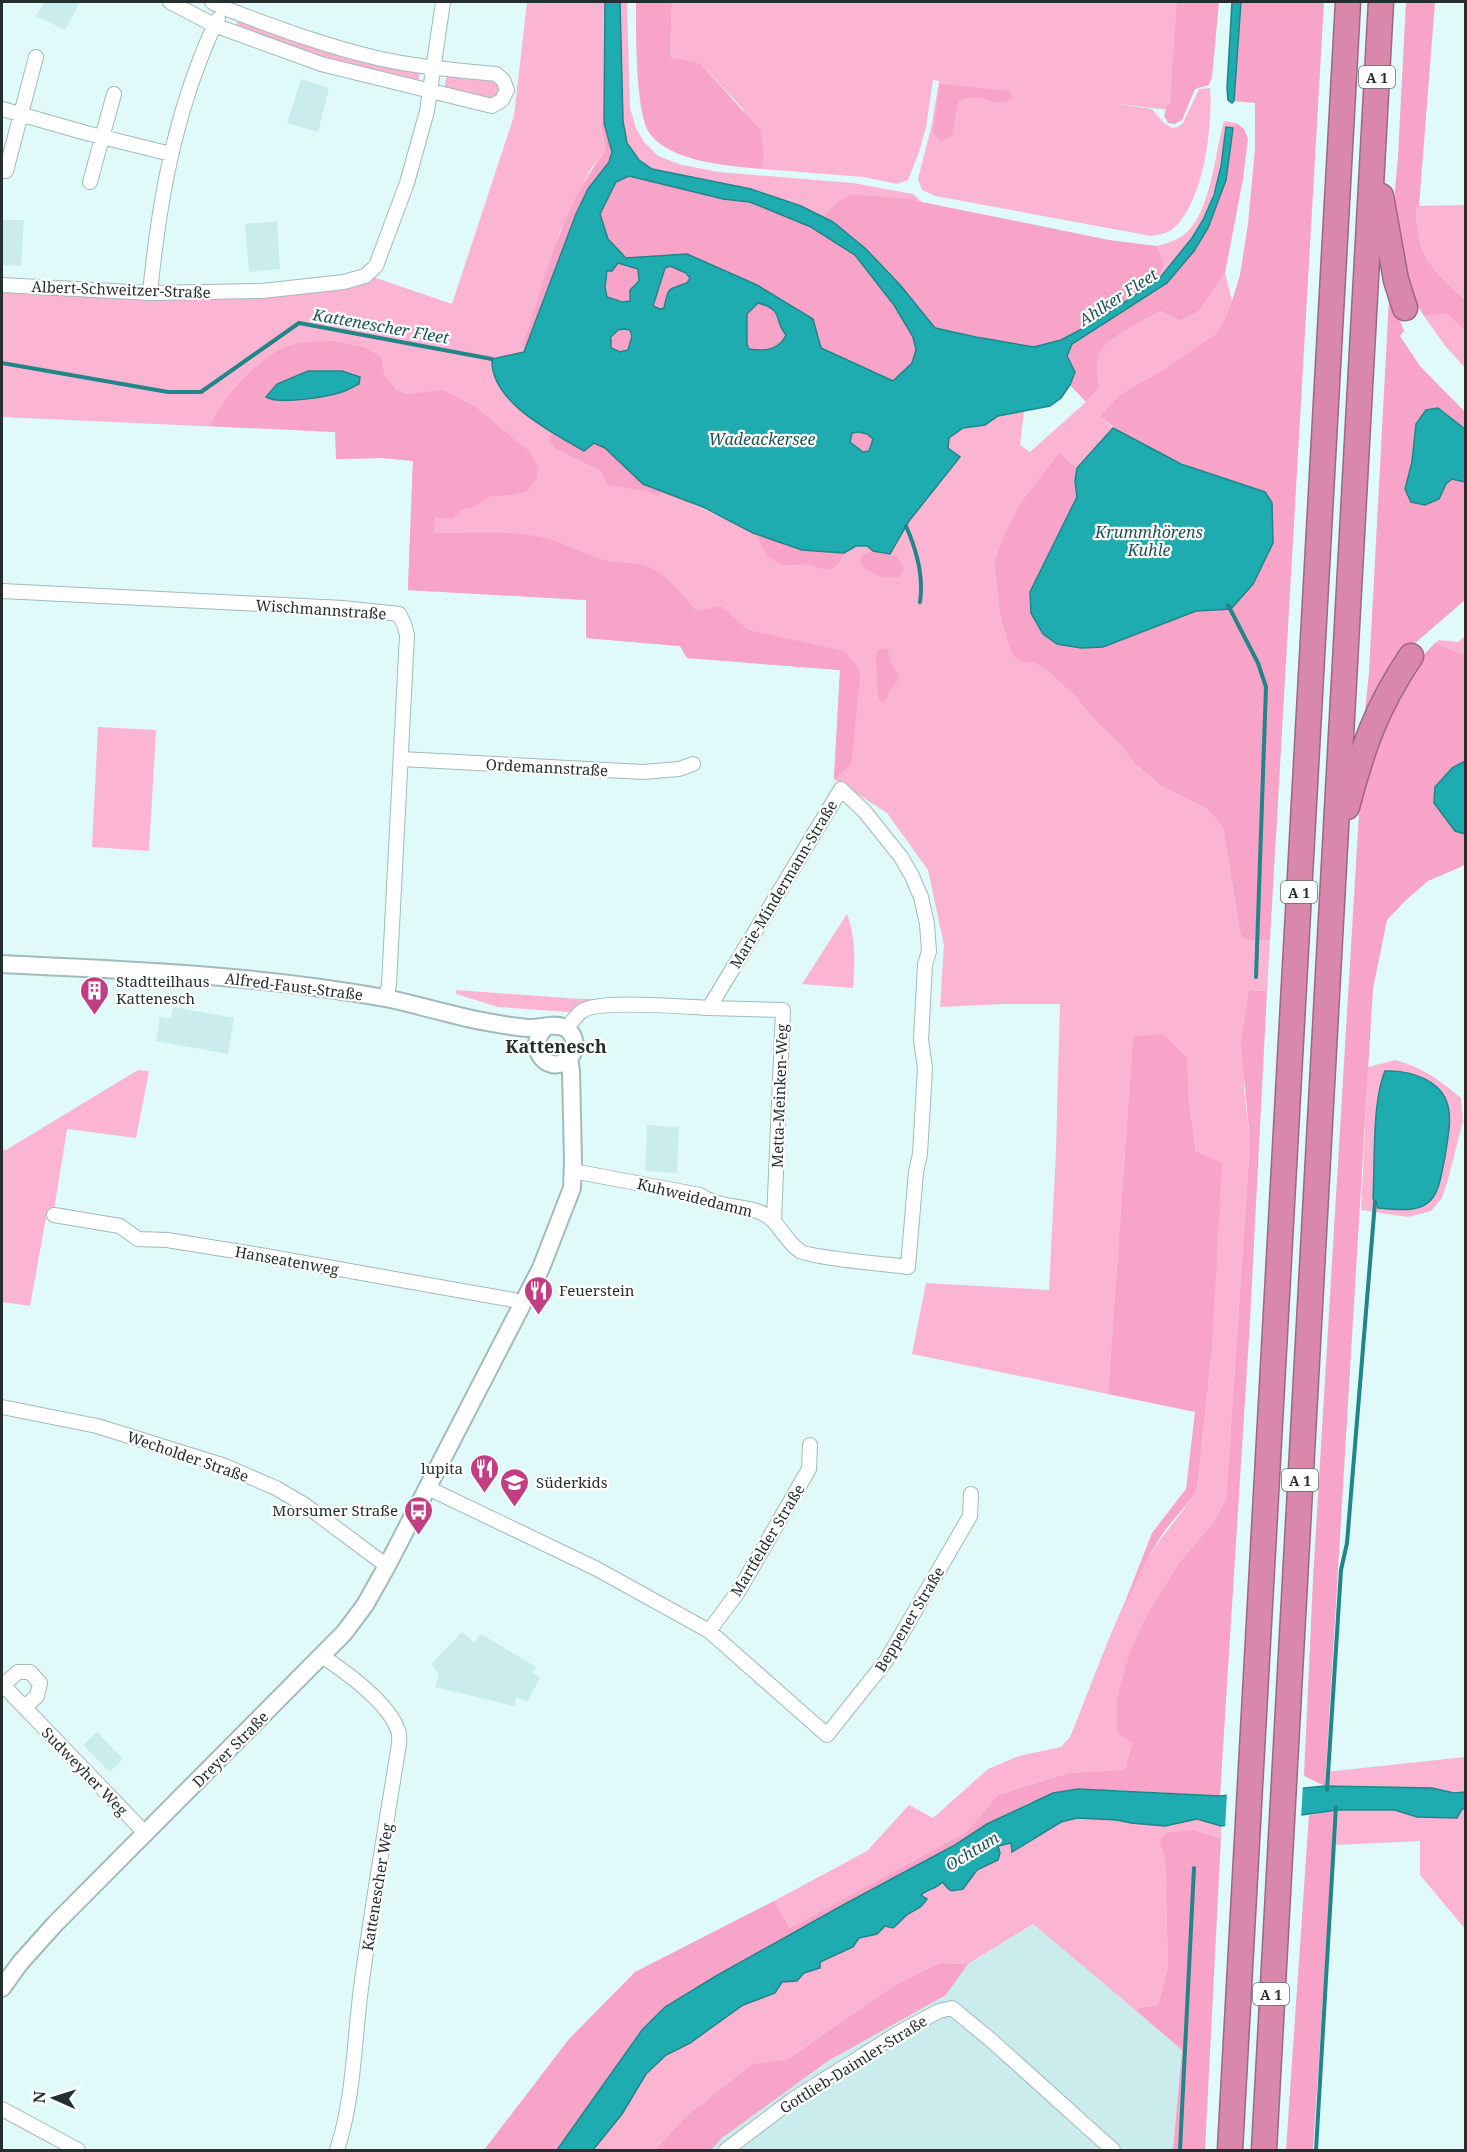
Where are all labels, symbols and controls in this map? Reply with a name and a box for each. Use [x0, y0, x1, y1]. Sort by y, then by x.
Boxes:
road number: A 1 [1359, 66, 1395, 88]
water label: Ahlker Fleet [1073, 263, 1162, 331]
street label: Albert-Schweitzer-Straße [31, 276, 211, 302]
water label: Kattenescher Fleet [310, 303, 451, 349]
water label: Wadeackersee [709, 428, 815, 450]
water label: Krummhörens Kuhle [1094, 521, 1203, 561]
street label: Wischmannstraße [255, 594, 387, 624]
street label: Ordemannstraße [485, 754, 609, 780]
street label: Marie-Mindermann-Straße [725, 796, 841, 972]
road number: A 1 [1281, 881, 1317, 903]
street label: Alfred-Faust-Straße [224, 968, 364, 1004]
place label: Stadtteilhaus Kattenesch [116, 971, 210, 1008]
building icon: Stadtteilhaus Kattenesch [79, 974, 111, 1016]
street label: Metta-Meinken-Weg [766, 1024, 792, 1168]
district label: Kattenesch [505, 1034, 607, 1058]
street label: Kuhweidedamm [635, 1173, 755, 1221]
street label: Hanseatenweg [233, 1241, 341, 1279]
restaurant icon: Feuerstein [522, 1274, 554, 1316]
place label: Feuerstein [559, 1280, 635, 1300]
street label: Wecholder Straße [124, 1426, 252, 1486]
restaurant icon: lupita [468, 1452, 500, 1494]
place label: lupita [421, 1458, 463, 1478]
school or university icon: Süderkids [499, 1466, 531, 1508]
road number: A 1 [1282, 1469, 1318, 1491]
place label: Süderkids [536, 1472, 608, 1492]
street label: Martfelder Straße [726, 1480, 808, 1600]
bus stop icon: Morsumer Straße [403, 1494, 435, 1536]
place label: Morsumer Straße [272, 1500, 398, 1520]
street label: Beppener Straße [870, 1563, 948, 1675]
street label: Dreyer Straße [188, 1707, 272, 1791]
street label: Sudweyher Weg [38, 1722, 132, 1820]
street label: Kattenescher Weg [357, 1822, 397, 1952]
water label: Ochtum [941, 1826, 1004, 1876]
road number: A 1 [1253, 1983, 1289, 2005]
street label: Gottlieb-Daimler-Straße [775, 2010, 931, 2118]
north arrow [24, 2068, 84, 2128]
text: N [28, 2090, 50, 2104]

